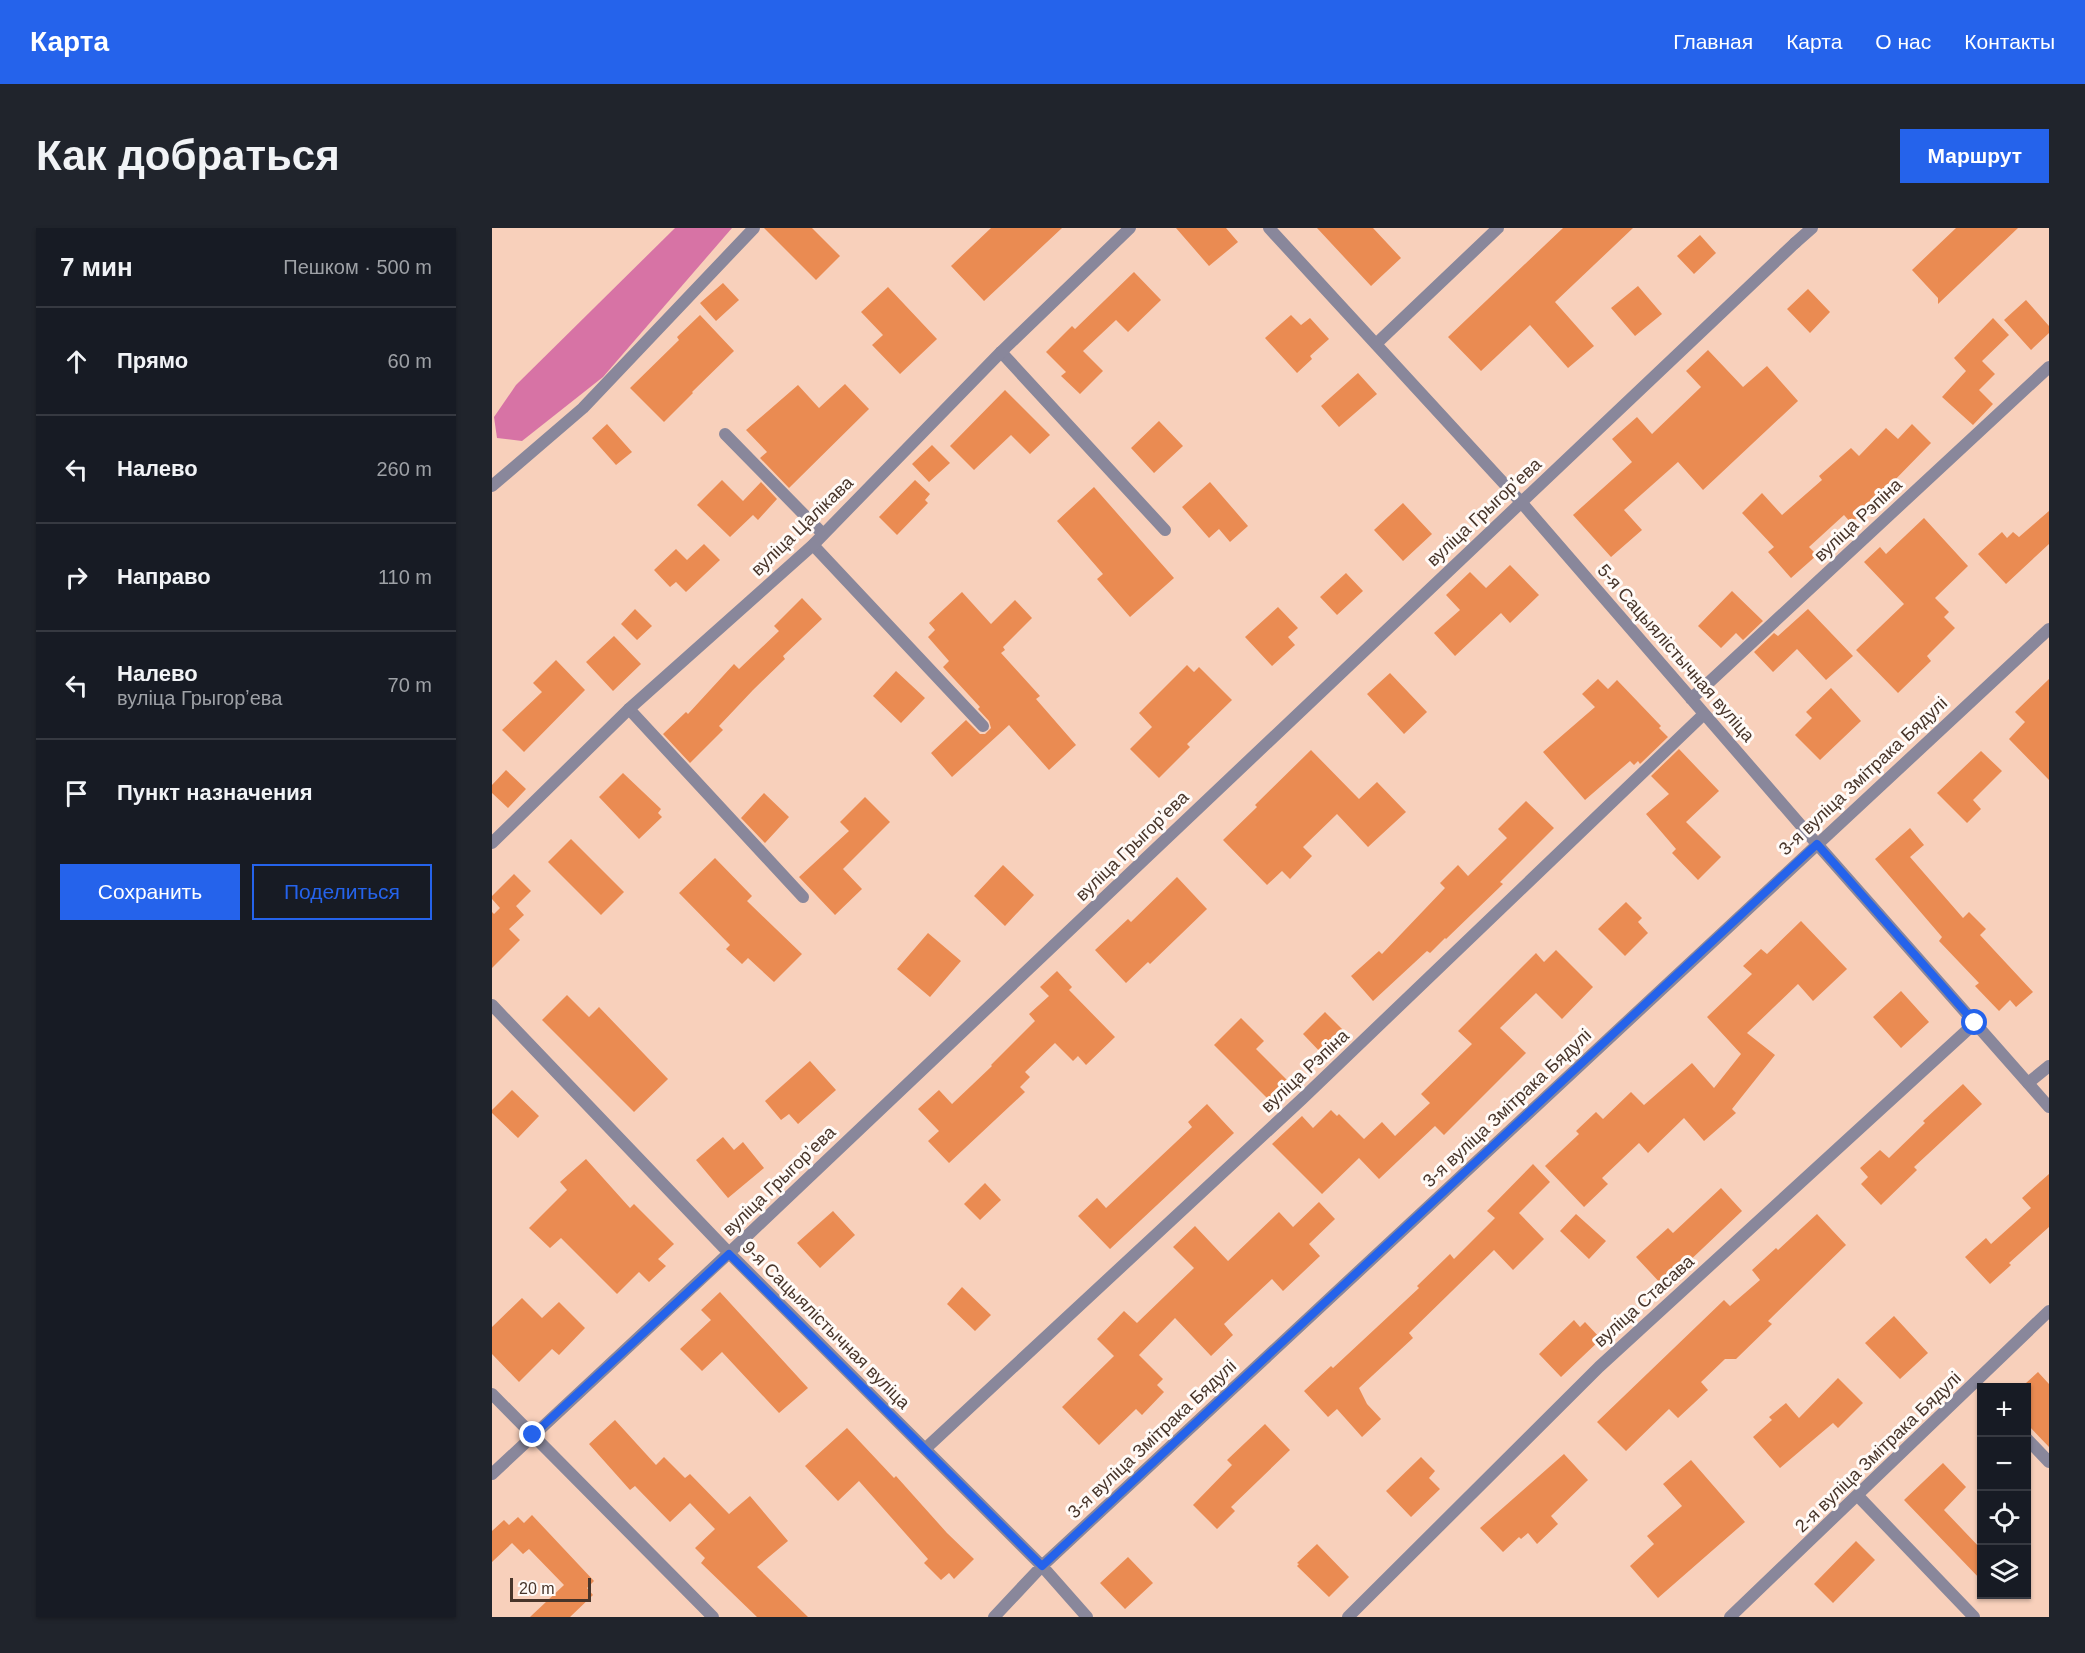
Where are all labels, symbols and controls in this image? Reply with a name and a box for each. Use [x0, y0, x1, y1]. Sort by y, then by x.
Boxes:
text: Карта [30, 26, 109, 57]
text: Главная [1673, 30, 1753, 53]
text: Карта [1786, 30, 1842, 53]
text: О нас [1875, 30, 1931, 53]
text: Контакты [1964, 30, 2055, 53]
button: Маршрут [1900, 129, 2049, 183]
text: Как добраться [36, 132, 340, 179]
text: 7 мин [60, 252, 133, 282]
text: Пешком · 500 m [283, 256, 432, 278]
icon: ahead [60, 345, 93, 378]
text: Прямо [117, 348, 188, 373]
text: 60 m [388, 350, 432, 372]
icon: left [60, 453, 93, 486]
street label: вуліца Грыгорʼева [1423, 453, 1546, 570]
text: Налево [117, 456, 198, 481]
text: 260 m [376, 458, 432, 480]
street label: вуліца Цалікава [747, 472, 858, 580]
street label: вуліца Рэпіна [1810, 474, 1907, 566]
street label: 5-я Сацыялістычная вуліца [1594, 560, 1759, 746]
icon: right [60, 561, 93, 594]
text: Направо [117, 564, 211, 589]
text: 110 m [378, 566, 432, 588]
text: Налево [117, 661, 198, 686]
icon: left [60, 669, 93, 702]
text: 70 m [388, 674, 432, 696]
text: вуліца Грыгорʼева [117, 687, 282, 709]
street label: 3-я вуліца Змітрака Бядулі [1775, 693, 1951, 859]
icon: arrive [60, 777, 93, 810]
text: Пункт назначения [117, 780, 313, 805]
street label: вуліца Грыгорʼева [1072, 786, 1193, 905]
button: Сохранить [60, 864, 240, 920]
button: Поделиться [252, 864, 432, 920]
route start [1961, 1009, 1987, 1035]
street label: вуліца Рэпіна [1257, 1025, 1354, 1117]
street label: 3-я вуліца Змітрака Бядулі [1419, 1025, 1595, 1191]
street label: вуліца Грыгорʼева [719, 1121, 840, 1240]
street label: 9-я Сацыялістычная вуліца [738, 1237, 914, 1413]
street label: вуліца Стасава [1590, 1250, 1699, 1351]
street label: 3-я вуліца Змітрака Бядулі [1064, 1356, 1240, 1522]
street label: 2-я вуліца Змітрака Бядулі [1791, 1368, 1965, 1536]
map controls [1977, 1383, 2031, 1599]
button: + [1977, 1383, 2031, 1437]
route end [519, 1421, 545, 1447]
button: − [1977, 1437, 2031, 1491]
button: locate [1977, 1491, 2031, 1545]
button: layers [1977, 1545, 2031, 1599]
scale bar [510, 1575, 591, 1602]
text: 20 m [519, 1580, 555, 1597]

